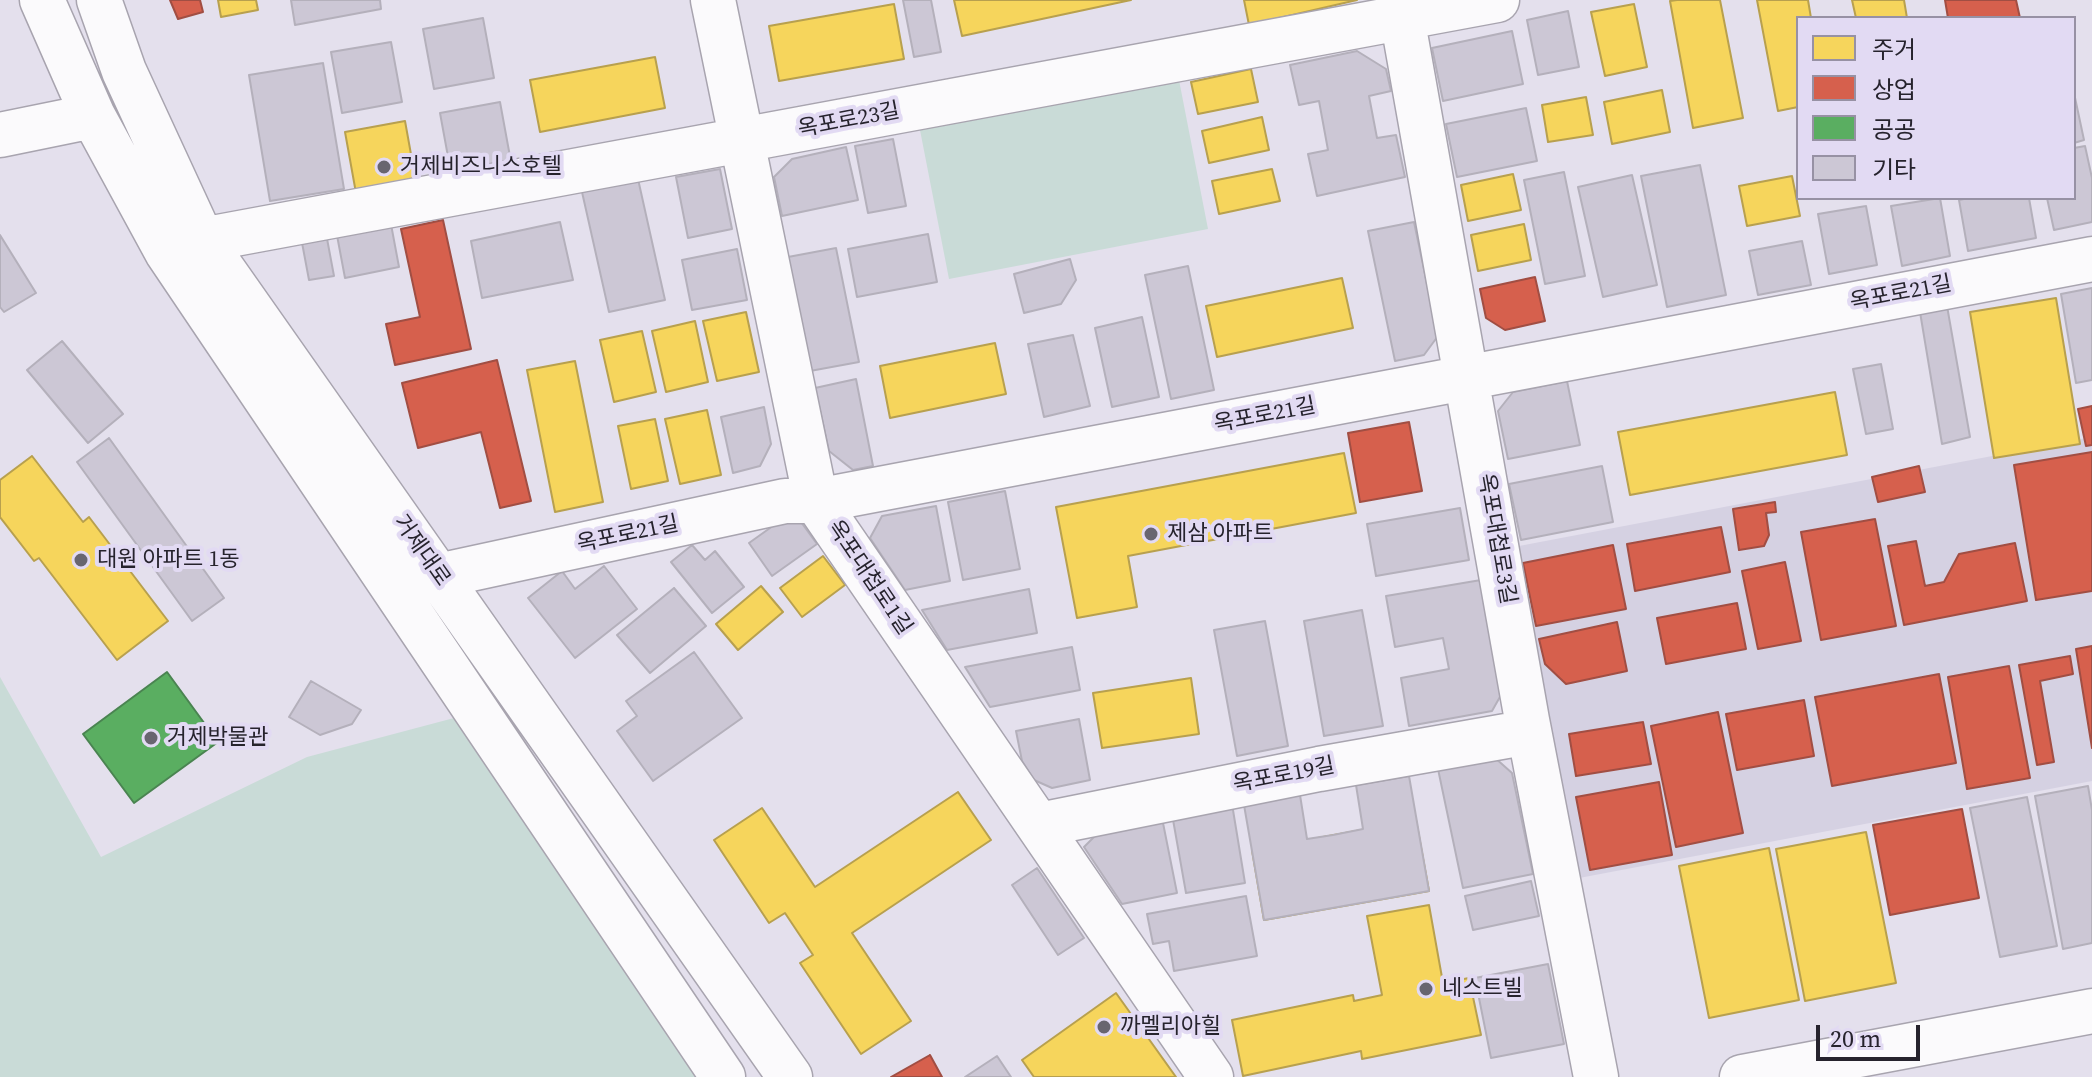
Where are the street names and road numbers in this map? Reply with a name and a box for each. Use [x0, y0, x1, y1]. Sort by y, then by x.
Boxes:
street label: 옥포로23길 [796, 98, 902, 144]
street label: 옥포로21길 [1848, 271, 1954, 317]
street label: 옥포로21길 [1212, 393, 1318, 439]
street label: 옥포대첩로3길 [1472, 471, 1520, 607]
street label: 거제대로 [387, 510, 455, 592]
street label: 옥포로21길 [575, 511, 681, 559]
street label: 옥포대첩로1길 [821, 516, 917, 640]
street label: 옥포로19길 [1231, 753, 1337, 799]

